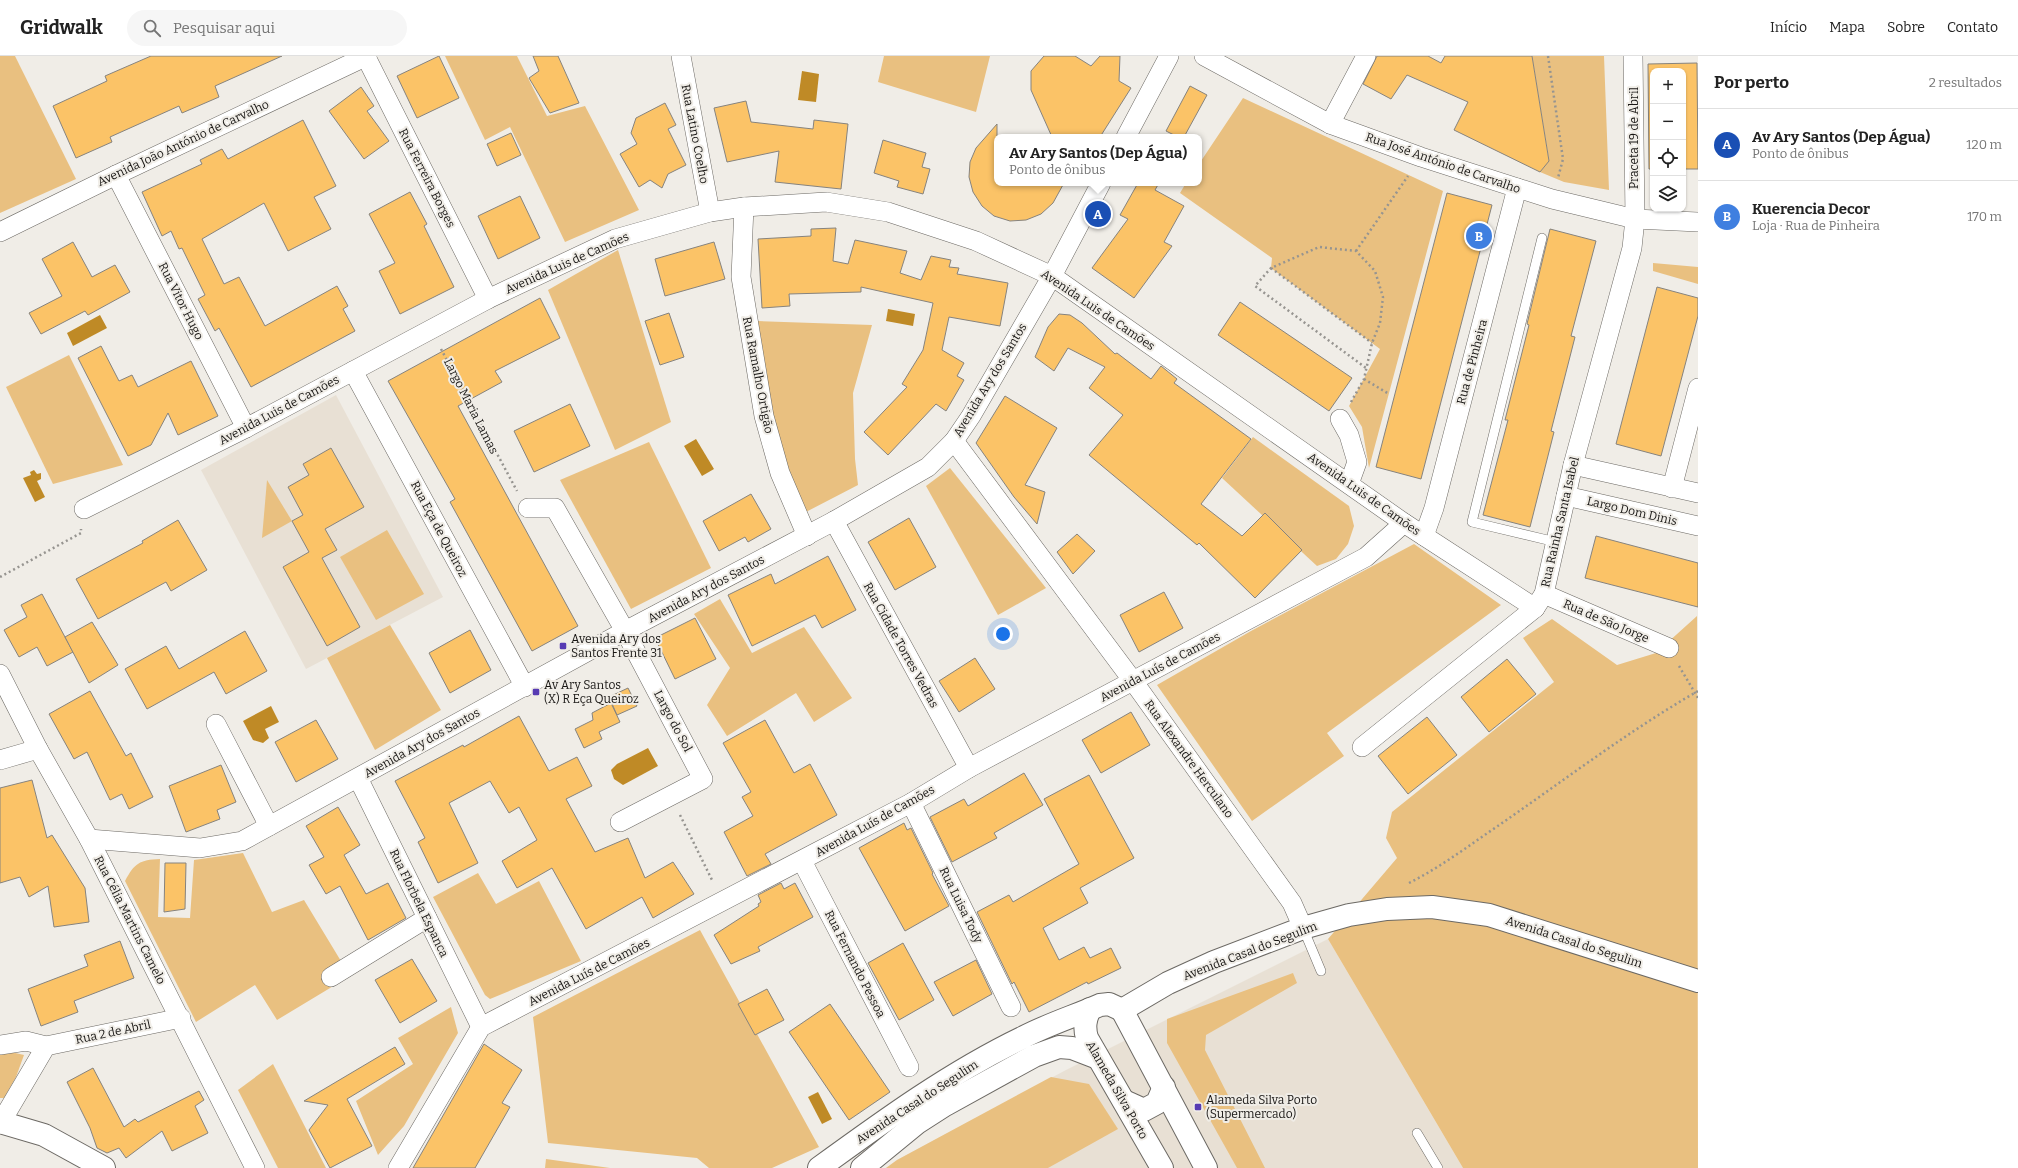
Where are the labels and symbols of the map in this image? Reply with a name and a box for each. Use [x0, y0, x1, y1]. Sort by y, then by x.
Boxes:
street label: Rua Latino Coelho [679, 83, 711, 185]
street label: Praceta 19 de Abril [1627, 86, 1641, 189]
street label: Avenida João António de Carvalho [95, 97, 271, 189]
street label: Rua Ferreira Borges [396, 126, 458, 230]
street label: Rua José António de Carvalho [1364, 130, 1522, 196]
pin: A [1085, 199, 1111, 229]
pin: B [1466, 221, 1492, 251]
street label: Avenida Luis de Camões [503, 229, 631, 297]
street label: Rua Vitor Hugo [156, 260, 207, 342]
street label: Avenida Luis de Camões [1039, 267, 1158, 353]
street label: Rua Ramalho Ortigão [740, 315, 776, 435]
street label: Rua de Pinheira [1454, 318, 1490, 406]
street label: Avenida Ary dos Santos [950, 320, 1030, 439]
street label: Largo Maria Lamas [441, 356, 501, 456]
street label: Avenida Luis de Camões [217, 372, 342, 448]
street label: Avenida Luis de Camões [1305, 450, 1423, 538]
street label: Rua Rainha Santa Isabel [1538, 455, 1582, 589]
street label: Rua Eça de Queiroz [408, 479, 470, 580]
street label: Largo Dom Dinis [1586, 494, 1679, 528]
street label: Avenida Ary dos Santos [645, 552, 767, 626]
street label: Rua Cidade Torres Vedras [861, 580, 941, 710]
street label: Rua de São Jorge [1561, 597, 1651, 645]
your location [993, 624, 1013, 644]
street label: Avenida Luís de Camões [1098, 629, 1223, 705]
place label: Avenida Ary dos Santos Frente 31 [571, 632, 662, 660]
marker: Avenida Ary dos Santos Frente 31 [558, 641, 568, 651]
place label: Av Ary Santos (X) R Eça Queiroz [544, 678, 639, 706]
marker: Av Ary Santos (X) R Eça Queiroz [531, 687, 541, 697]
street label: Largo do Sol [651, 688, 695, 755]
street label: Rua Alexandre Herculano [1142, 697, 1237, 821]
street label: Avenida Ary dos Santos [362, 705, 483, 781]
street label: Avenida Luís de Camões [813, 782, 937, 860]
street label: Rua Florbela Espanca [387, 847, 451, 960]
street label: Rua Célia Martins Camelo [91, 853, 169, 987]
street label: Rua Luisa Tody [937, 865, 986, 946]
street label: Rua Fernando Pessoa [822, 908, 888, 1020]
street label: Avenida Casal do Segulim [1504, 913, 1644, 971]
street label: Avenida Casal do Segulim [1181, 919, 1320, 983]
street label: Avenida Luís de Camões [526, 935, 652, 1009]
street label: Rua 2 de Abril [74, 1017, 152, 1047]
street label: Alameda Silva Porto [1083, 1038, 1151, 1142]
street label: Avenida Casal do Segulim [853, 1057, 981, 1147]
place label: Alameda Silva Porto (Supermercado) [1206, 1093, 1317, 1121]
marker: Alameda Silva Porto (Supermercado) [1193, 1102, 1203, 1112]

